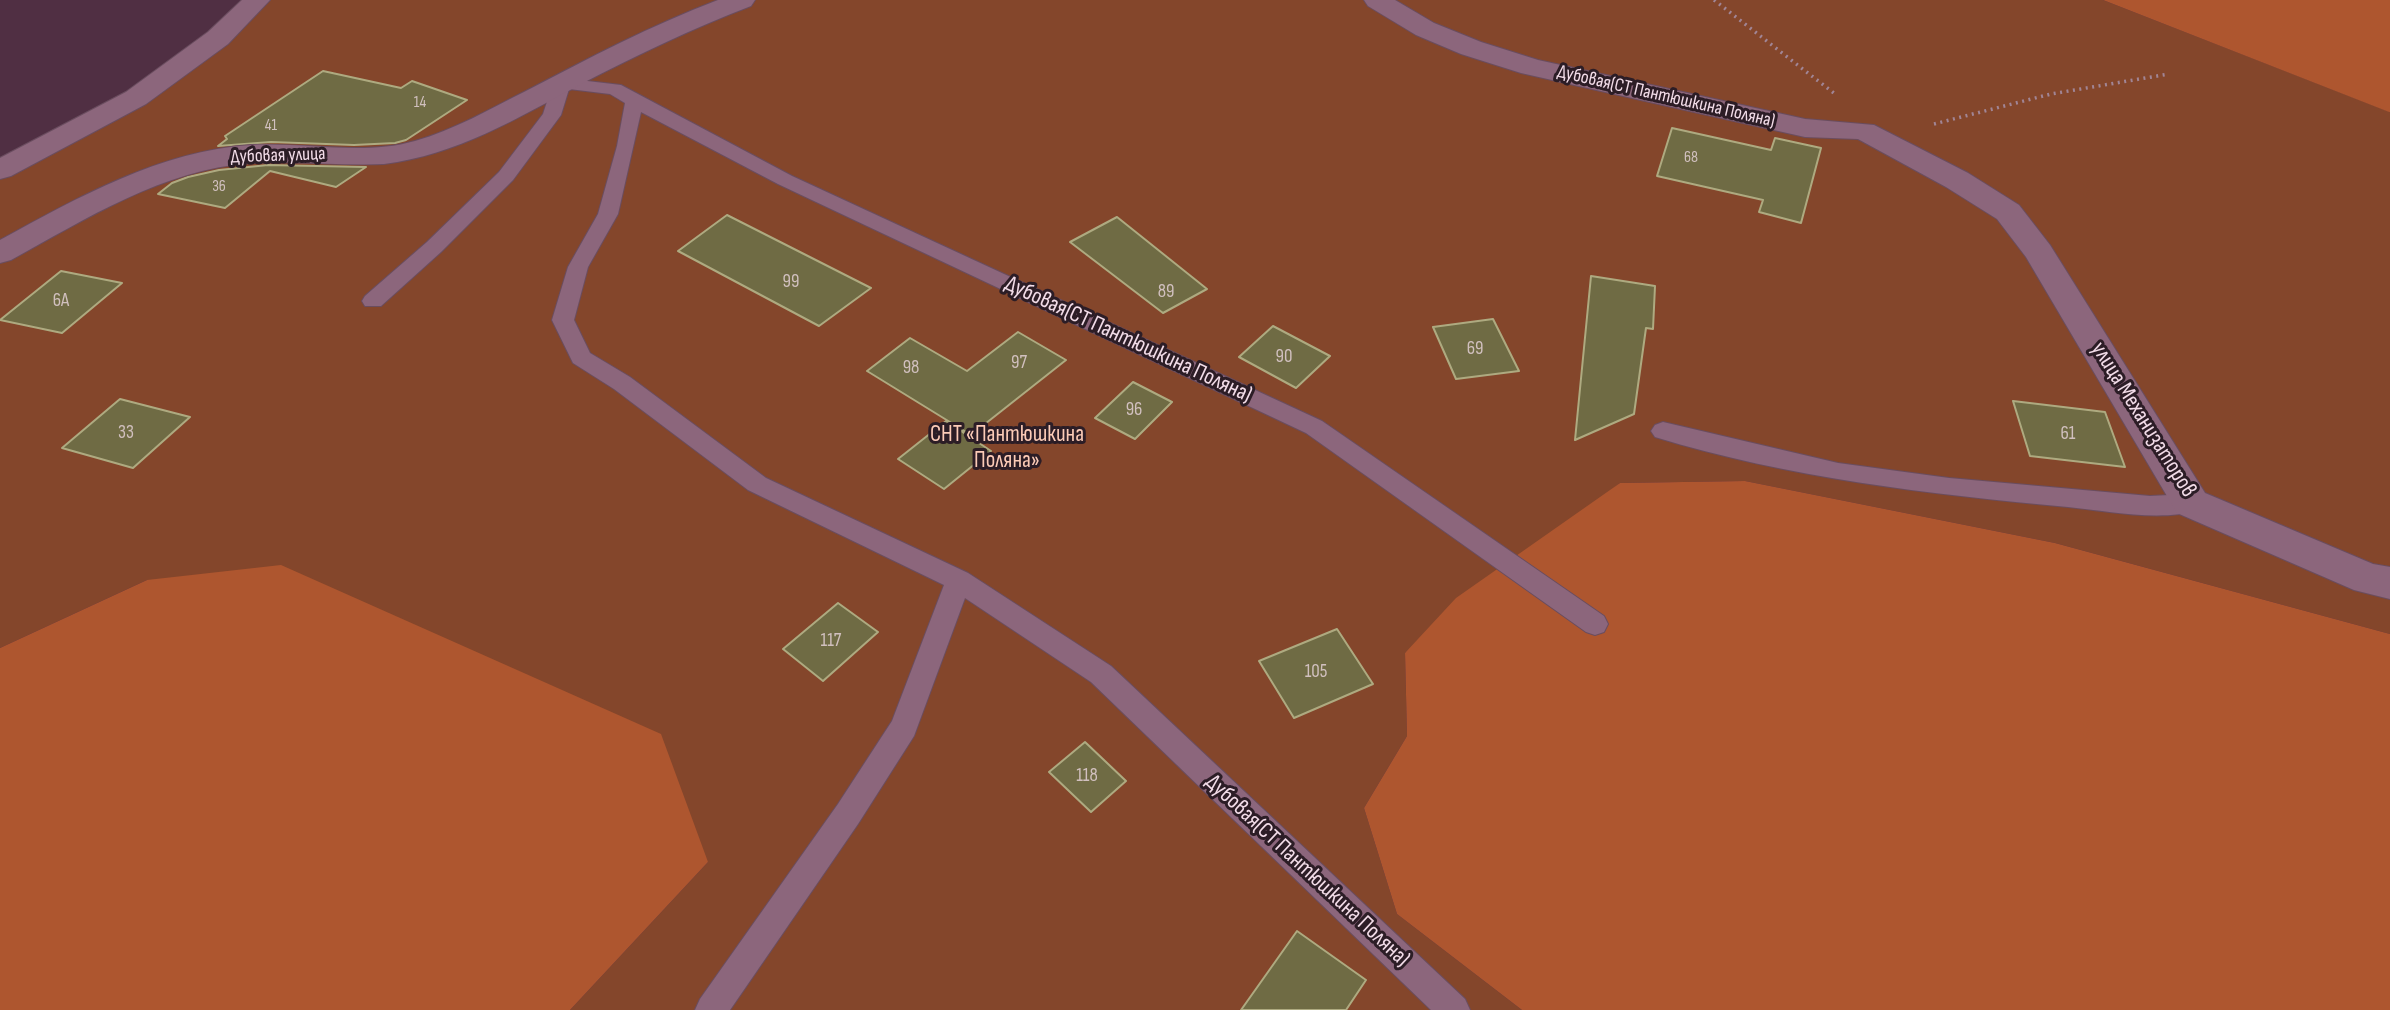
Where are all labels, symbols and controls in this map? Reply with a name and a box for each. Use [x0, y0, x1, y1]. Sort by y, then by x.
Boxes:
street label: Дубовая(СТ Пантюшкина Поляна) [1555, 61, 1777, 133]
house number: 14 [414, 93, 426, 113]
house number: 41 [265, 116, 277, 136]
street label: Дубовая улица [230, 143, 326, 169]
house number: 68 [1684, 148, 1698, 168]
house number: 36 [212, 177, 226, 197]
house number: 99 [783, 271, 799, 293]
street label: Дубовая(СТ Пантюшкина Поляна) [1000, 271, 1256, 409]
house number: 89 [1158, 281, 1174, 303]
house number: 6А [53, 290, 69, 312]
street label: улица Механизаторов [2084, 337, 2202, 503]
house number: 69 [1467, 338, 1483, 360]
house number: 90 [1276, 346, 1292, 368]
house number: 97 [1011, 352, 1027, 374]
house number: 98 [903, 357, 919, 379]
house number: 96 [1126, 399, 1142, 421]
park label: СНТ «Пантюшкина Поляна» [930, 421, 1084, 475]
house number: 33 [118, 422, 134, 444]
house number: 61 [2061, 423, 2075, 445]
house number: 117 [821, 630, 841, 652]
house number: 105 [1305, 661, 1327, 683]
house number: 118 [1076, 765, 1098, 787]
street label: Дубовая(СТ Пантюшкина Поляна) [1199, 769, 1415, 973]

